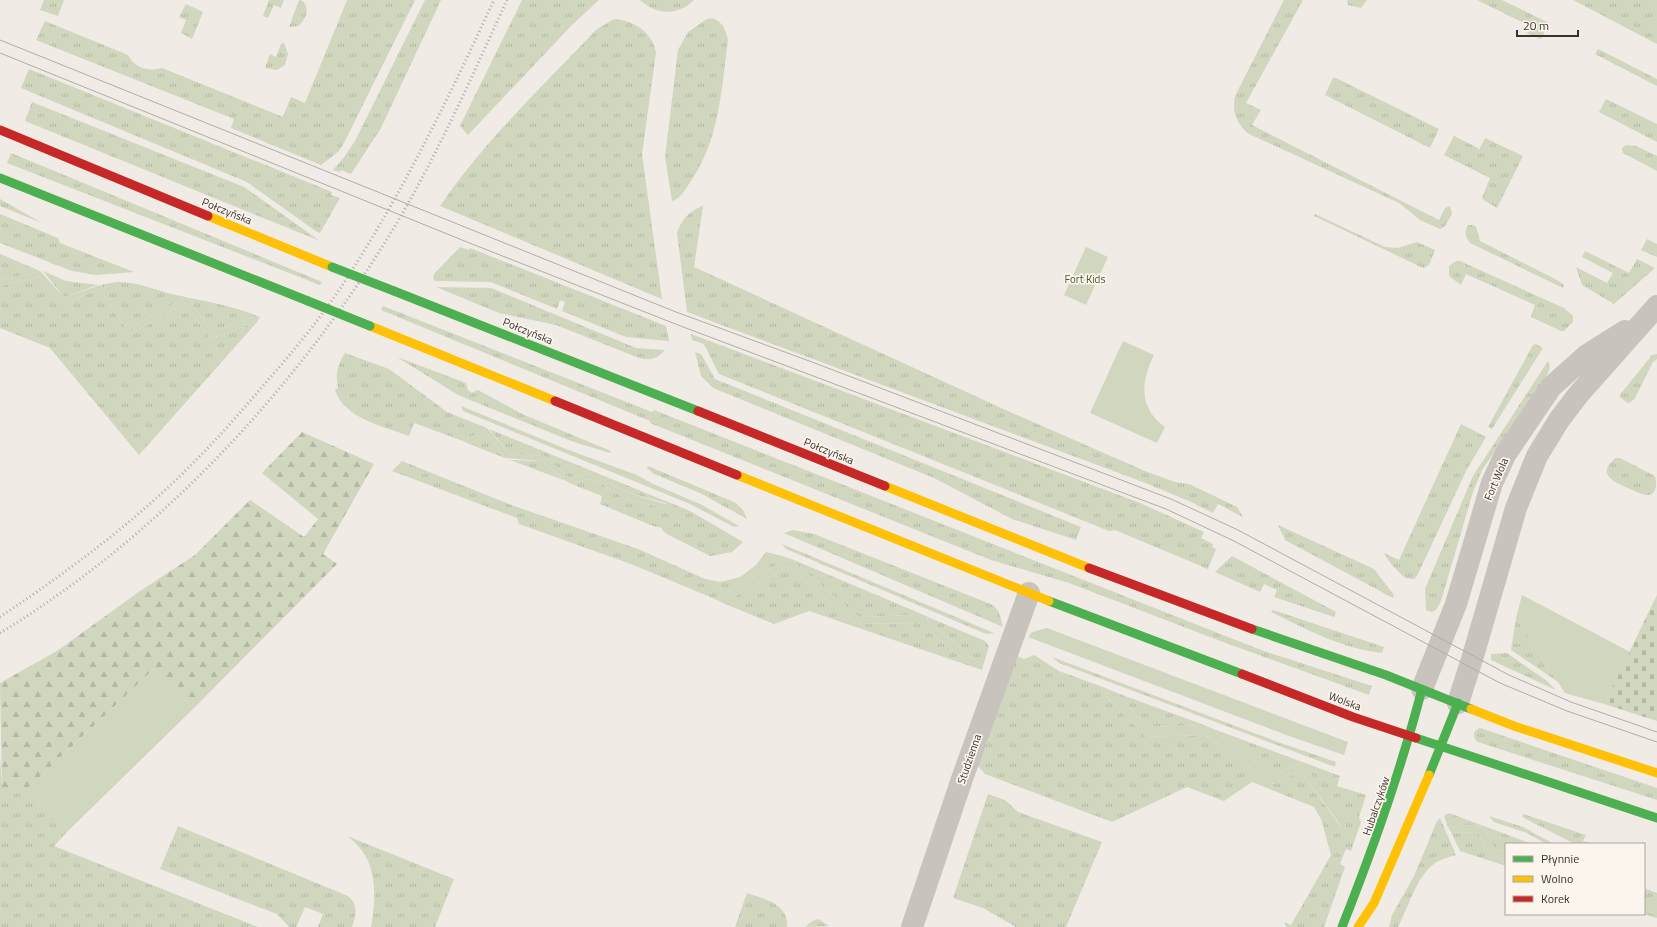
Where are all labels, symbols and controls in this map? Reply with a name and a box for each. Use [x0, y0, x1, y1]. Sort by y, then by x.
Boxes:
scale bar [1517, 12, 1578, 38]
text: 20 m [1523, 16, 1549, 35]
street label: Połczyńska [200, 194, 255, 228]
park label: Fort Kids [1064, 271, 1106, 287]
street label: Połczyńska [501, 314, 556, 348]
street label: Połczyńska [802, 434, 857, 468]
street label: Fort Wola [1480, 455, 1512, 503]
street label: Wolska [1326, 687, 1364, 715]
street label: Studzienna [953, 732, 985, 786]
street label: Hubalczyków [1358, 774, 1394, 838]
legend [1505, 843, 1645, 915]
text: Płynnie [1541, 849, 1579, 868]
text: Wolno [1541, 869, 1573, 888]
text: Korek [1541, 889, 1570, 908]

